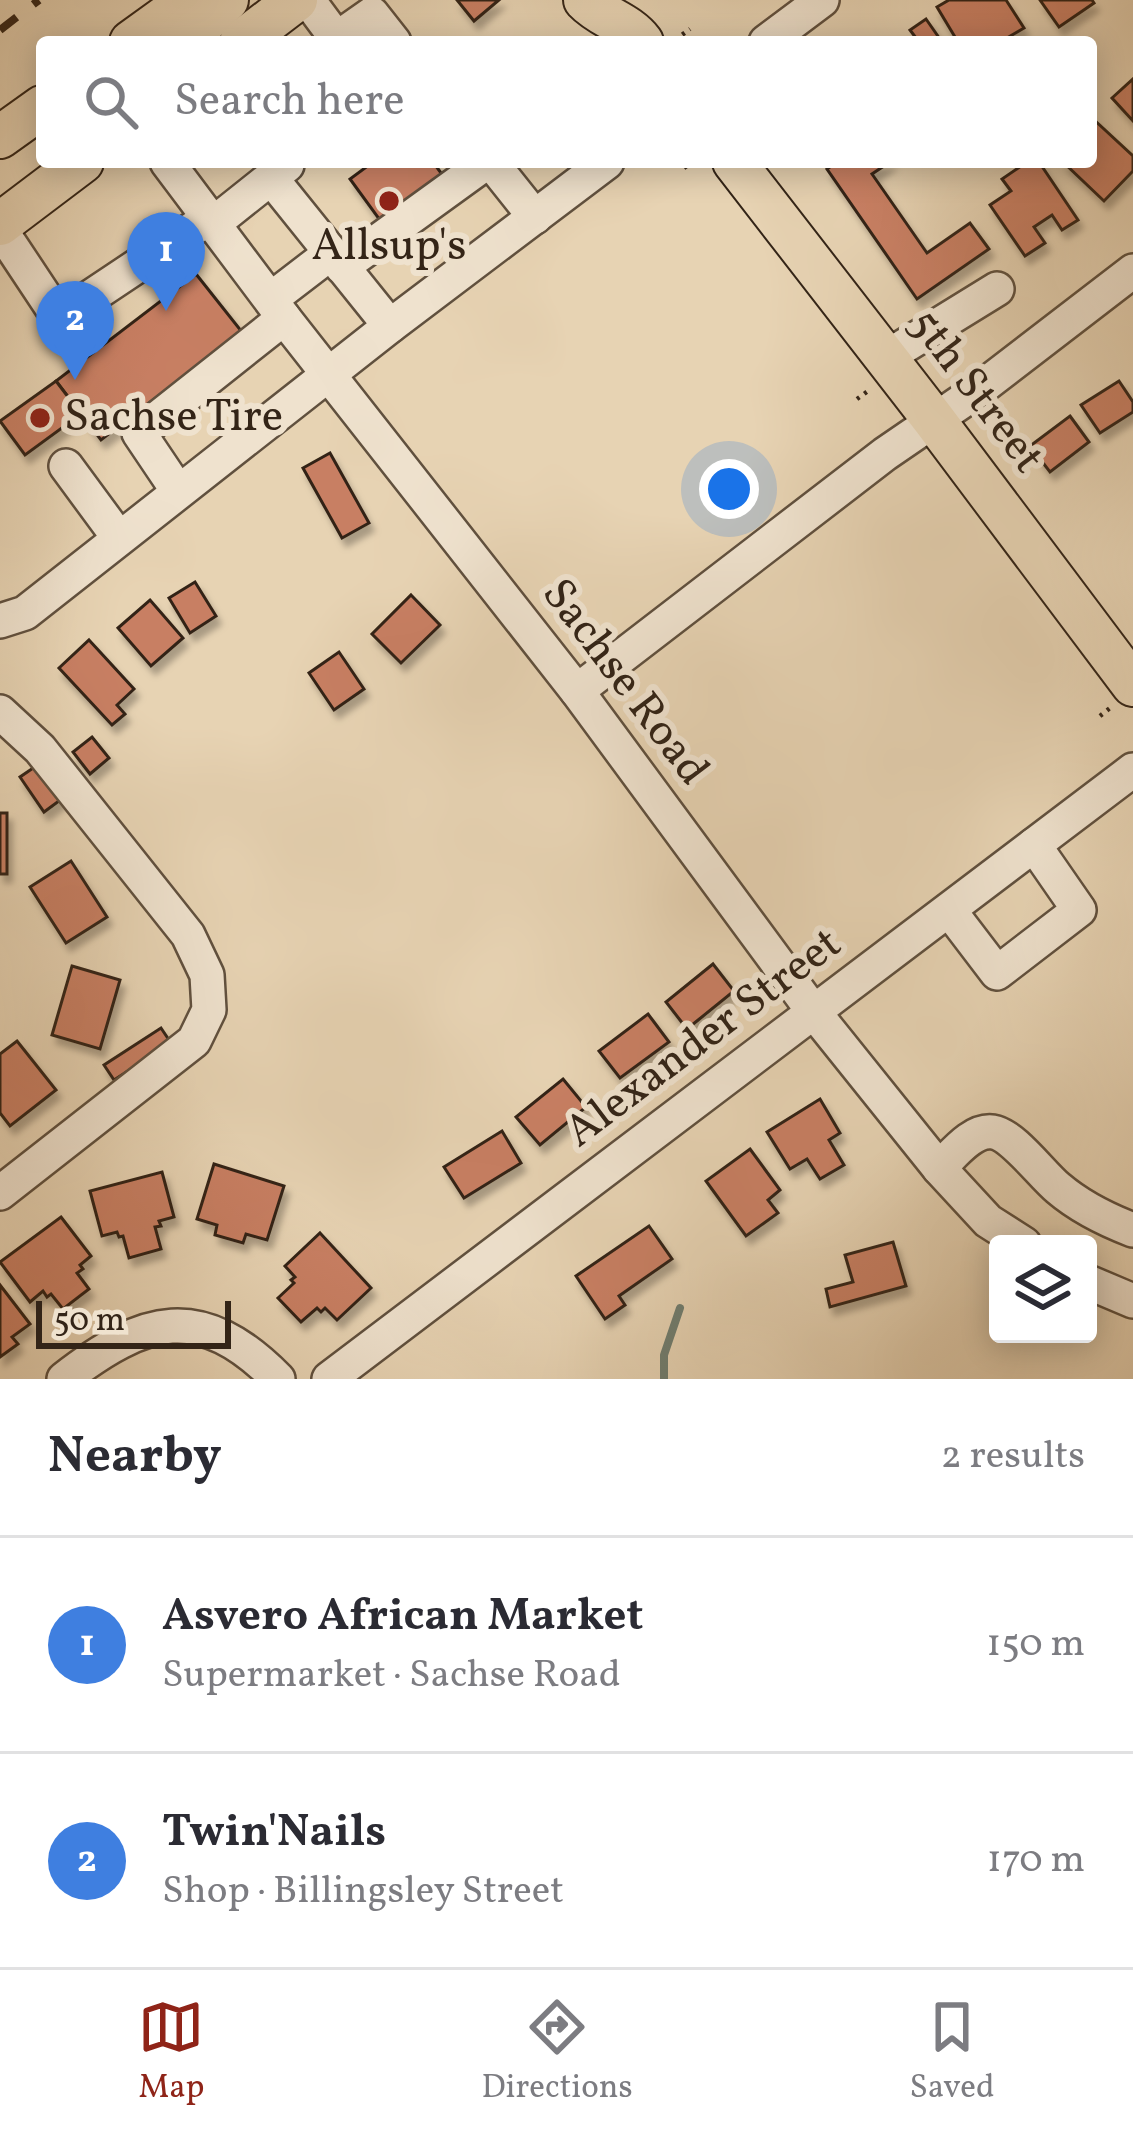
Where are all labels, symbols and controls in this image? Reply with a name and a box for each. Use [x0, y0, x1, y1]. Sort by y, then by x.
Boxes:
search box [36, 36, 1097, 168]
icon: search [78, 69, 144, 135]
text: Search here [174, 71, 405, 134]
marker: Allsup's [376, 188, 402, 214]
pin: 1 [127, 212, 205, 311]
place label: Allsup's [312, 216, 466, 279]
pin: 2 [36, 281, 114, 380]
street label: 5th Street [892, 297, 1058, 487]
place label: Sachse Tire [64, 387, 283, 450]
marker: Sachse Tire [27, 405, 53, 431]
your location [699, 459, 759, 519]
street label: Sachse Road [525, 567, 723, 799]
street label: Alexander Street [553, 914, 855, 1164]
map controls [989, 1235, 1097, 1343]
button: layers [989, 1235, 1097, 1343]
scale bar [36, 1295, 231, 1348]
text: 50 m [54, 1299, 125, 1345]
text: Nearby [48, 1422, 222, 1493]
text: 2 results [941, 1430, 1085, 1484]
text: Asvero African Market [162, 1586, 644, 1649]
text: 1 [79, 1618, 95, 1672]
text: 150 m [986, 1618, 1085, 1672]
text: Supermarket · Sachse Road [162, 1649, 621, 1703]
text: Twin'Nails [162, 1802, 386, 1865]
text: 2 [77, 1834, 97, 1888]
text: 170 m [987, 1834, 1085, 1888]
text: Shop · Billingsley Street [162, 1865, 564, 1919]
tab: Map [138, 1994, 205, 2112]
tab: Directions [481, 1994, 633, 2112]
tab: Saved [910, 1994, 995, 2112]

